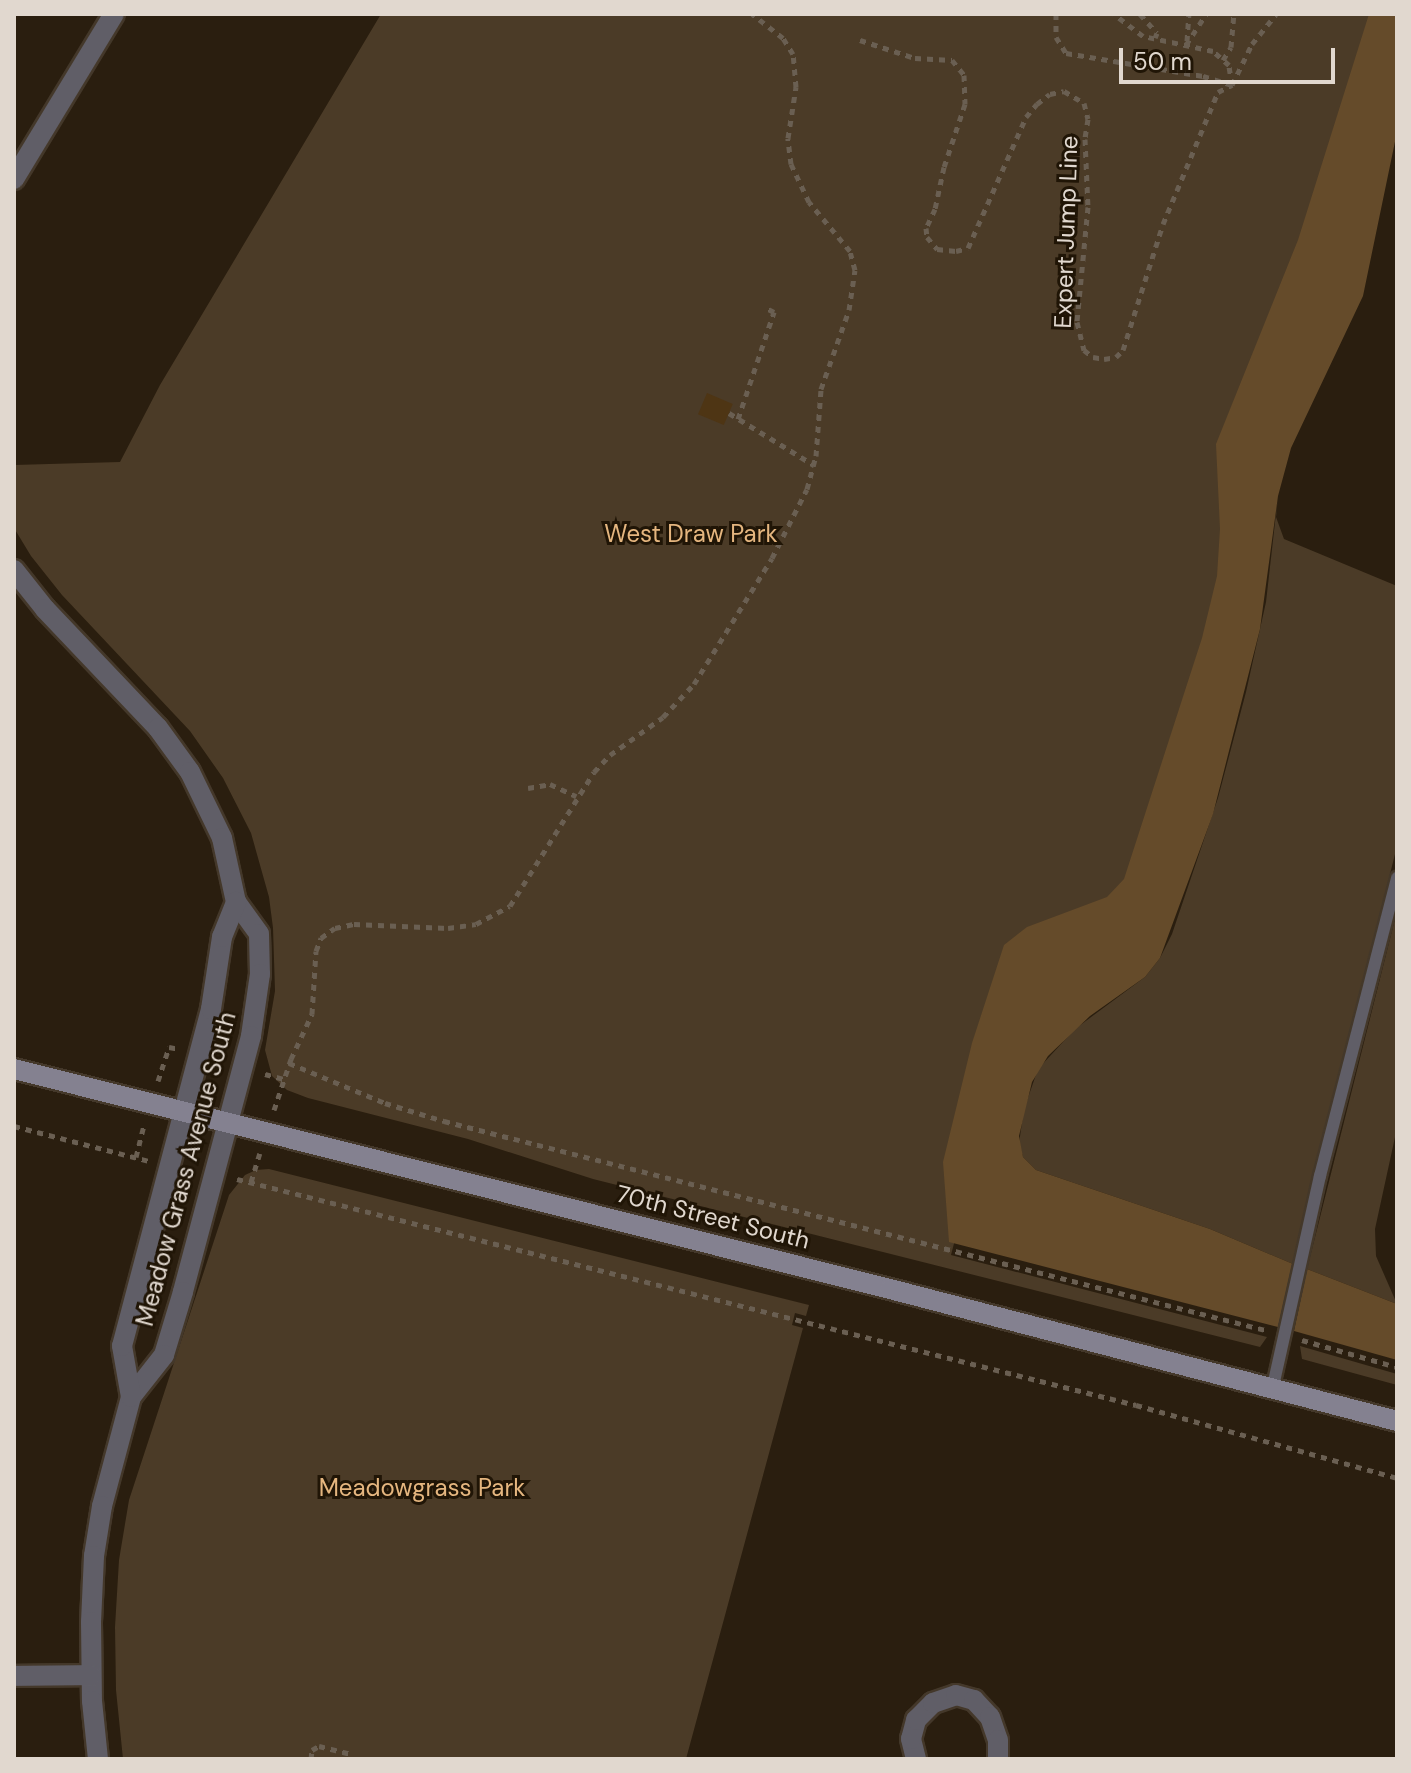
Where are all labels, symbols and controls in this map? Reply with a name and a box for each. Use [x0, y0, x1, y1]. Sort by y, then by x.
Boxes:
scale bar [1123, 32, 1339, 82]
text: 50 m [1133, 46, 1192, 77]
street label: Expert Jump Line [1048, 135, 1084, 329]
park label: West Draw Park [604, 520, 778, 548]
street label: Meadow Grass Avenue South [130, 1009, 242, 1329]
street label: 70th Street South [613, 1179, 813, 1255]
park label: Meadowgrass Park [319, 1474, 525, 1502]

